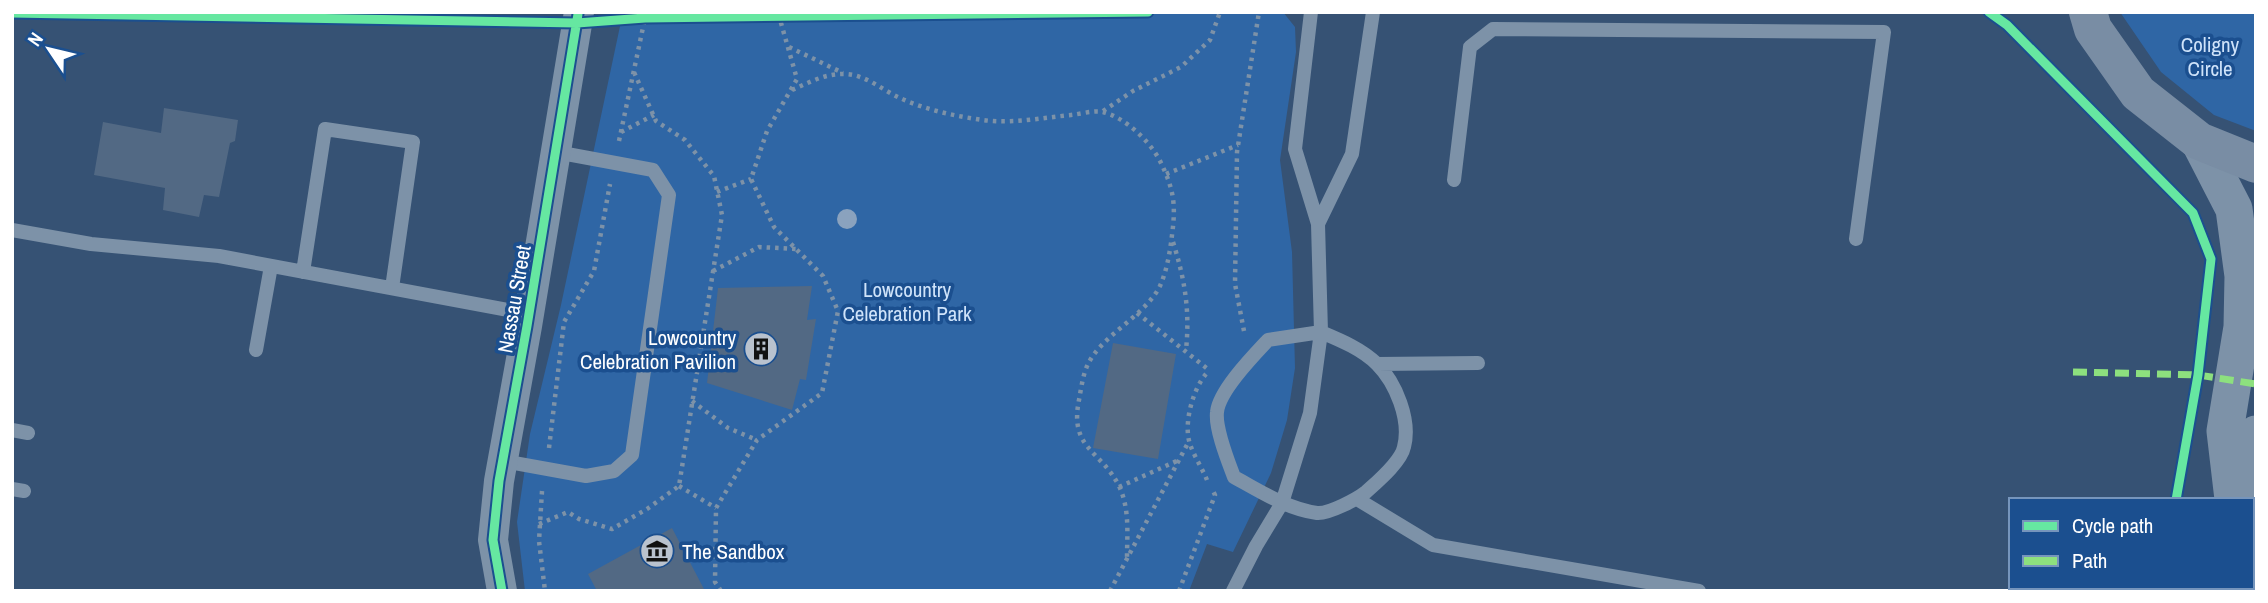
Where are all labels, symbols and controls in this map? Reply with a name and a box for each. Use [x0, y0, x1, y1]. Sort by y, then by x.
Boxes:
north arrow [14, 14, 84, 84]
text: N [21, 27, 49, 51]
park label: Coligny Circle [2181, 30, 2240, 83]
street label: Nassau Street [490, 243, 538, 355]
park label: Lowcountry Celebration Park [842, 275, 972, 328]
place label: Lowcountry Celebration Pavilion [580, 323, 736, 376]
building icon: Lowcountry Celebration Pavilion [742, 330, 780, 368]
legend [2009, 498, 2254, 589]
text: Cycle path [2072, 511, 2153, 540]
museum icon: The Sandbox [638, 532, 676, 570]
place label: The Sandbox [682, 537, 785, 566]
text: Path [2072, 546, 2107, 575]

